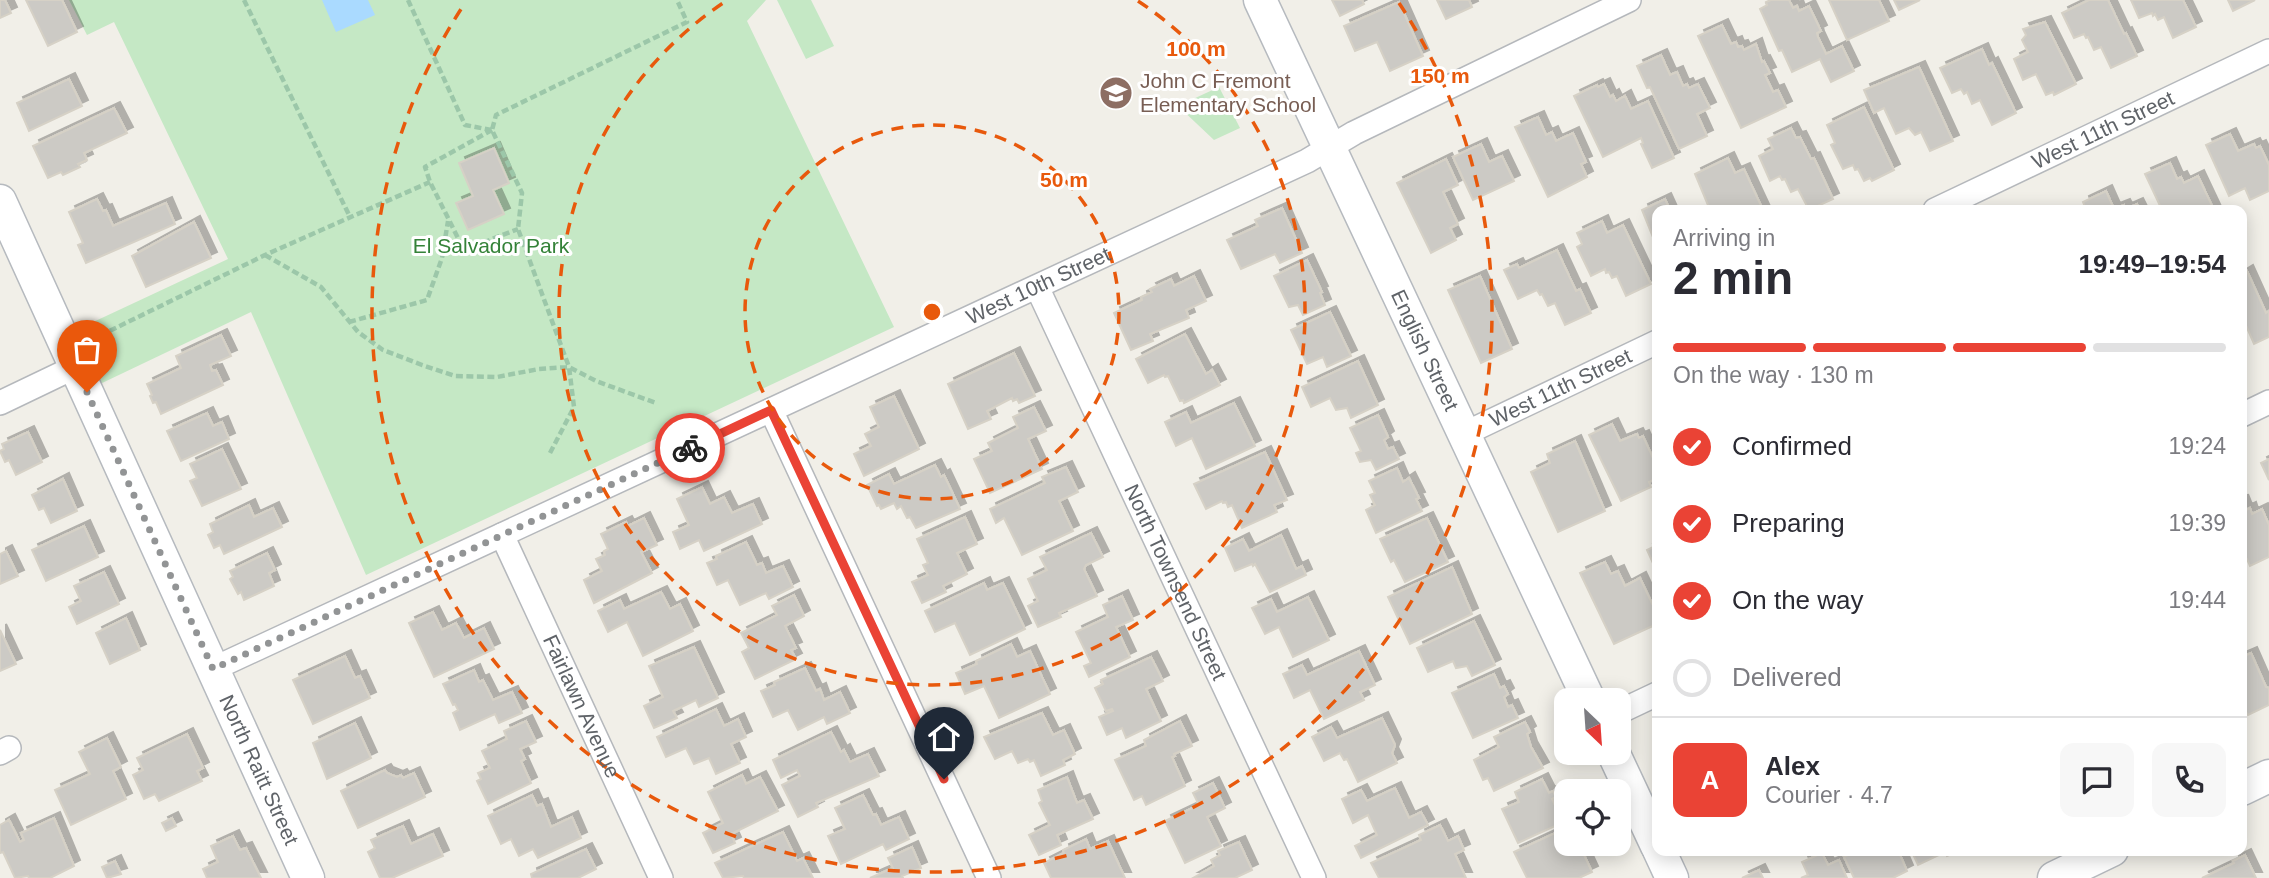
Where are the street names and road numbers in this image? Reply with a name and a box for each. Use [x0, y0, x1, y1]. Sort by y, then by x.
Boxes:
street label: West 11th Street [2028, 86, 2178, 173]
street label: West 10th Street [962, 242, 1114, 329]
street label: English Street [1387, 286, 1463, 414]
street label: West 11th Street [1486, 344, 1635, 431]
street label: North Townsend Street [1120, 480, 1232, 684]
street label: Fairlawn Avenue [539, 631, 625, 781]
street label: North Raitt Street [215, 691, 303, 848]

